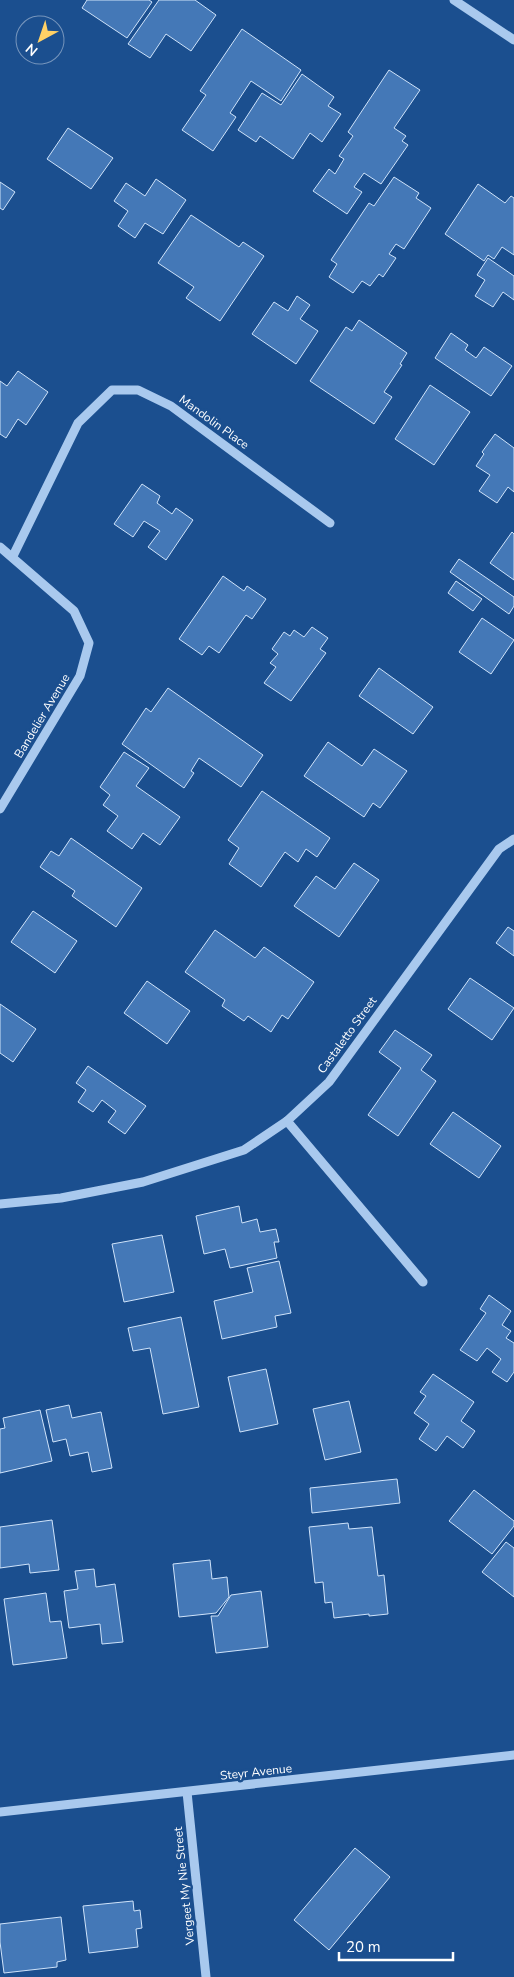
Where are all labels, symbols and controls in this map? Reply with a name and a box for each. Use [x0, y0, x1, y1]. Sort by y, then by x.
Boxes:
north arrow [15, 15, 65, 65]
text: N [22, 39, 42, 60]
street label: Mandolin Place [176, 391, 252, 453]
street label: Bandelier Avenue [11, 671, 73, 761]
street label: Castaletto Street [314, 993, 381, 1077]
street label: Steyr Avenue [219, 1760, 293, 1784]
street label: Vergeet My Nie Street [170, 1825, 198, 1947]
scale bar [339, 1930, 453, 1962]
text: 20 m [346, 1937, 381, 1957]

